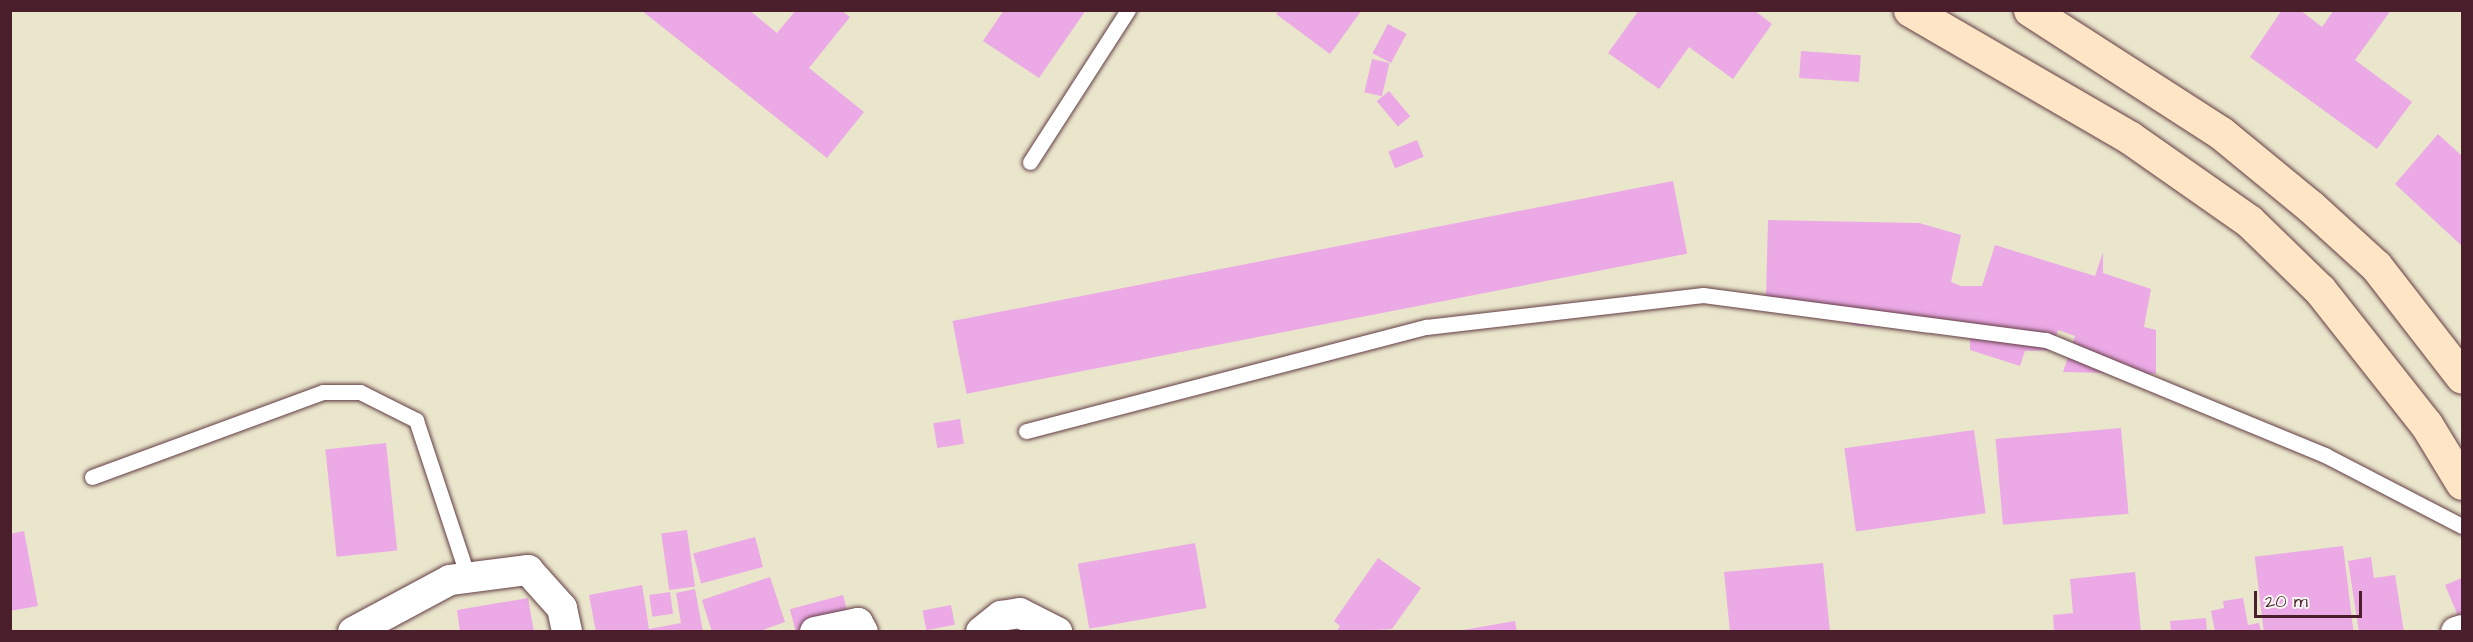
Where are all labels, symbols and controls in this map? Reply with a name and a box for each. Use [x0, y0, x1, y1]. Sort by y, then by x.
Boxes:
scale bar [2257, 579, 2365, 617]
text: 20 m [2265, 589, 2308, 614]

